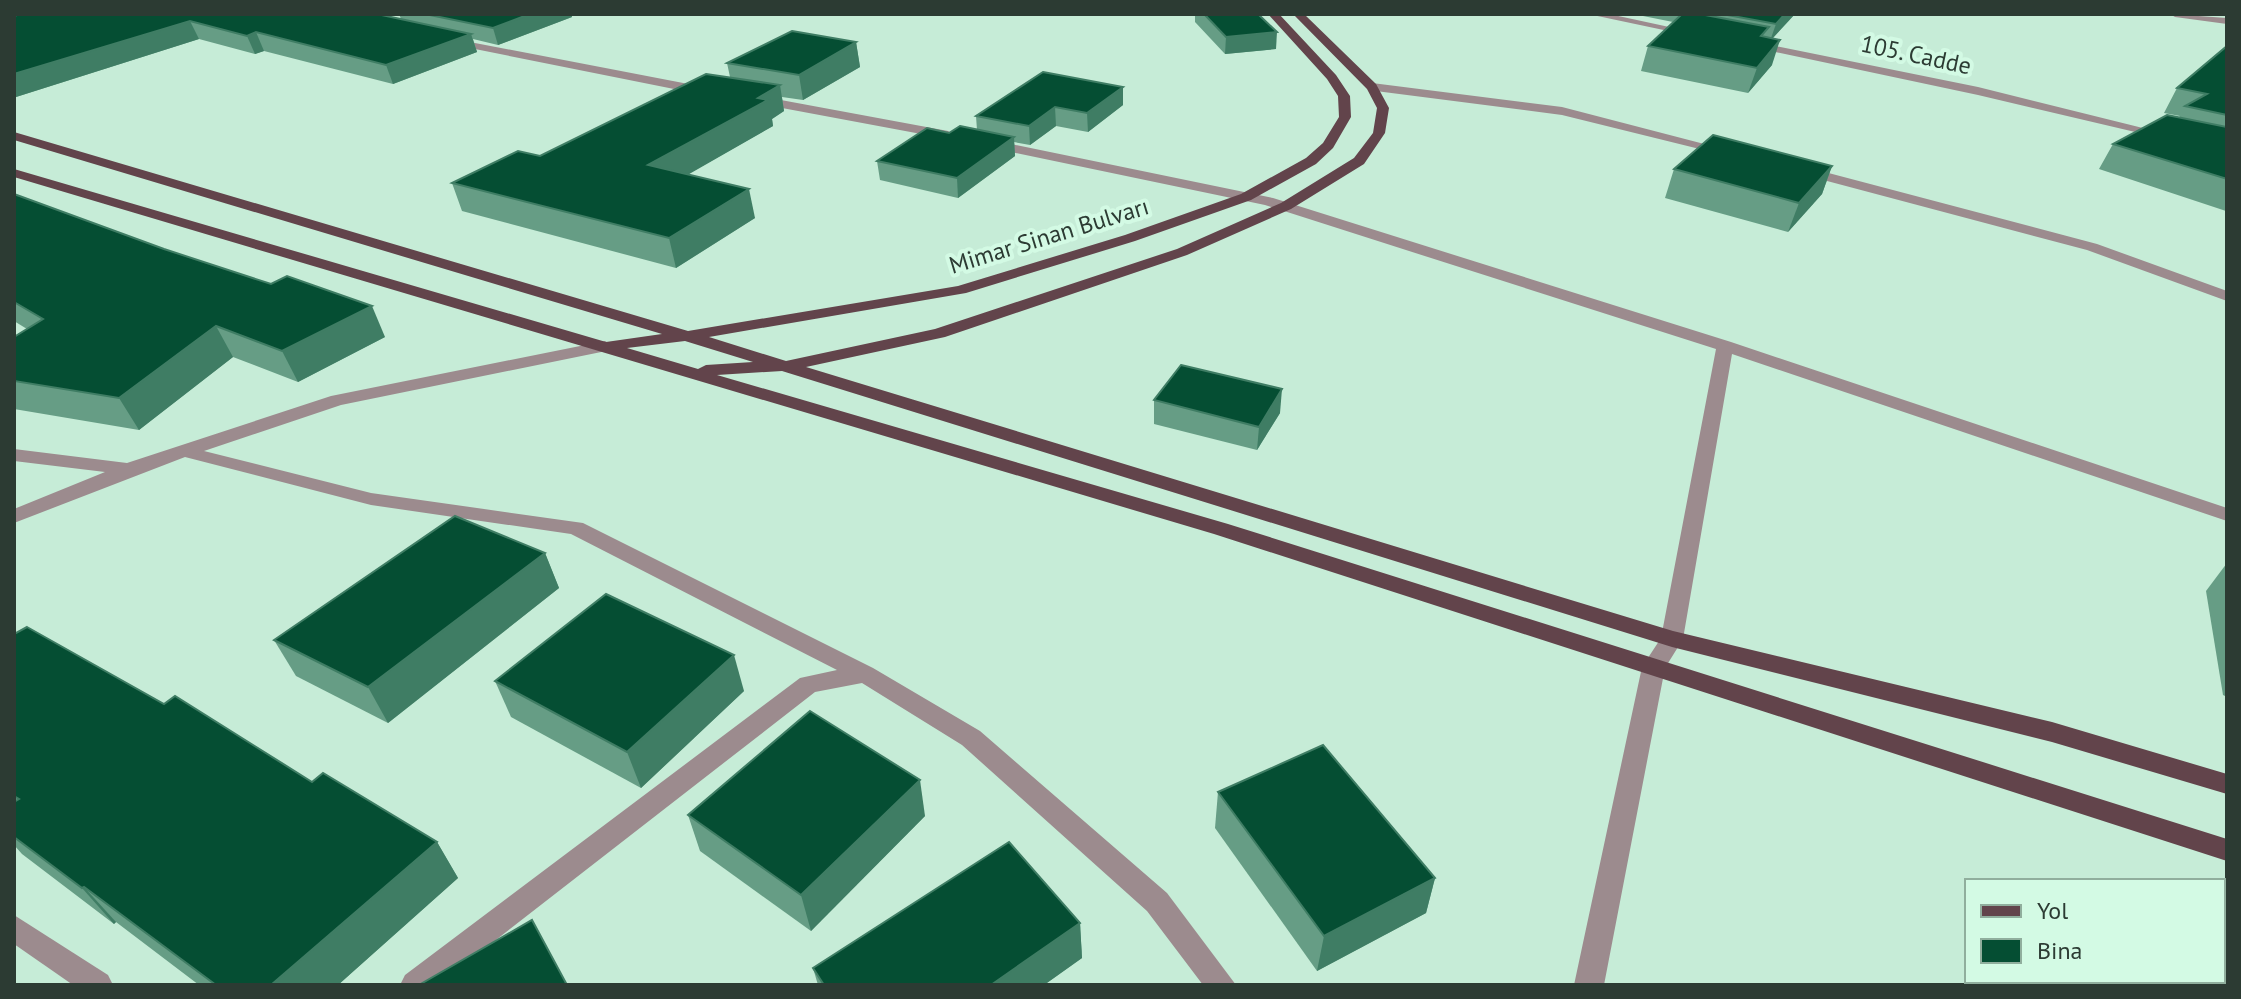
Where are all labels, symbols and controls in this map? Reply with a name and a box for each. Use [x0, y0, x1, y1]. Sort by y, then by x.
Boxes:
street label: 105. Cadde [1858, 28, 1974, 81]
street label: Mimar Sinan Bulvarı [945, 190, 1152, 281]
legend [1965, 879, 2225, 983]
text: Yol [2037, 895, 2068, 926]
text: Bina [2037, 935, 2082, 966]

